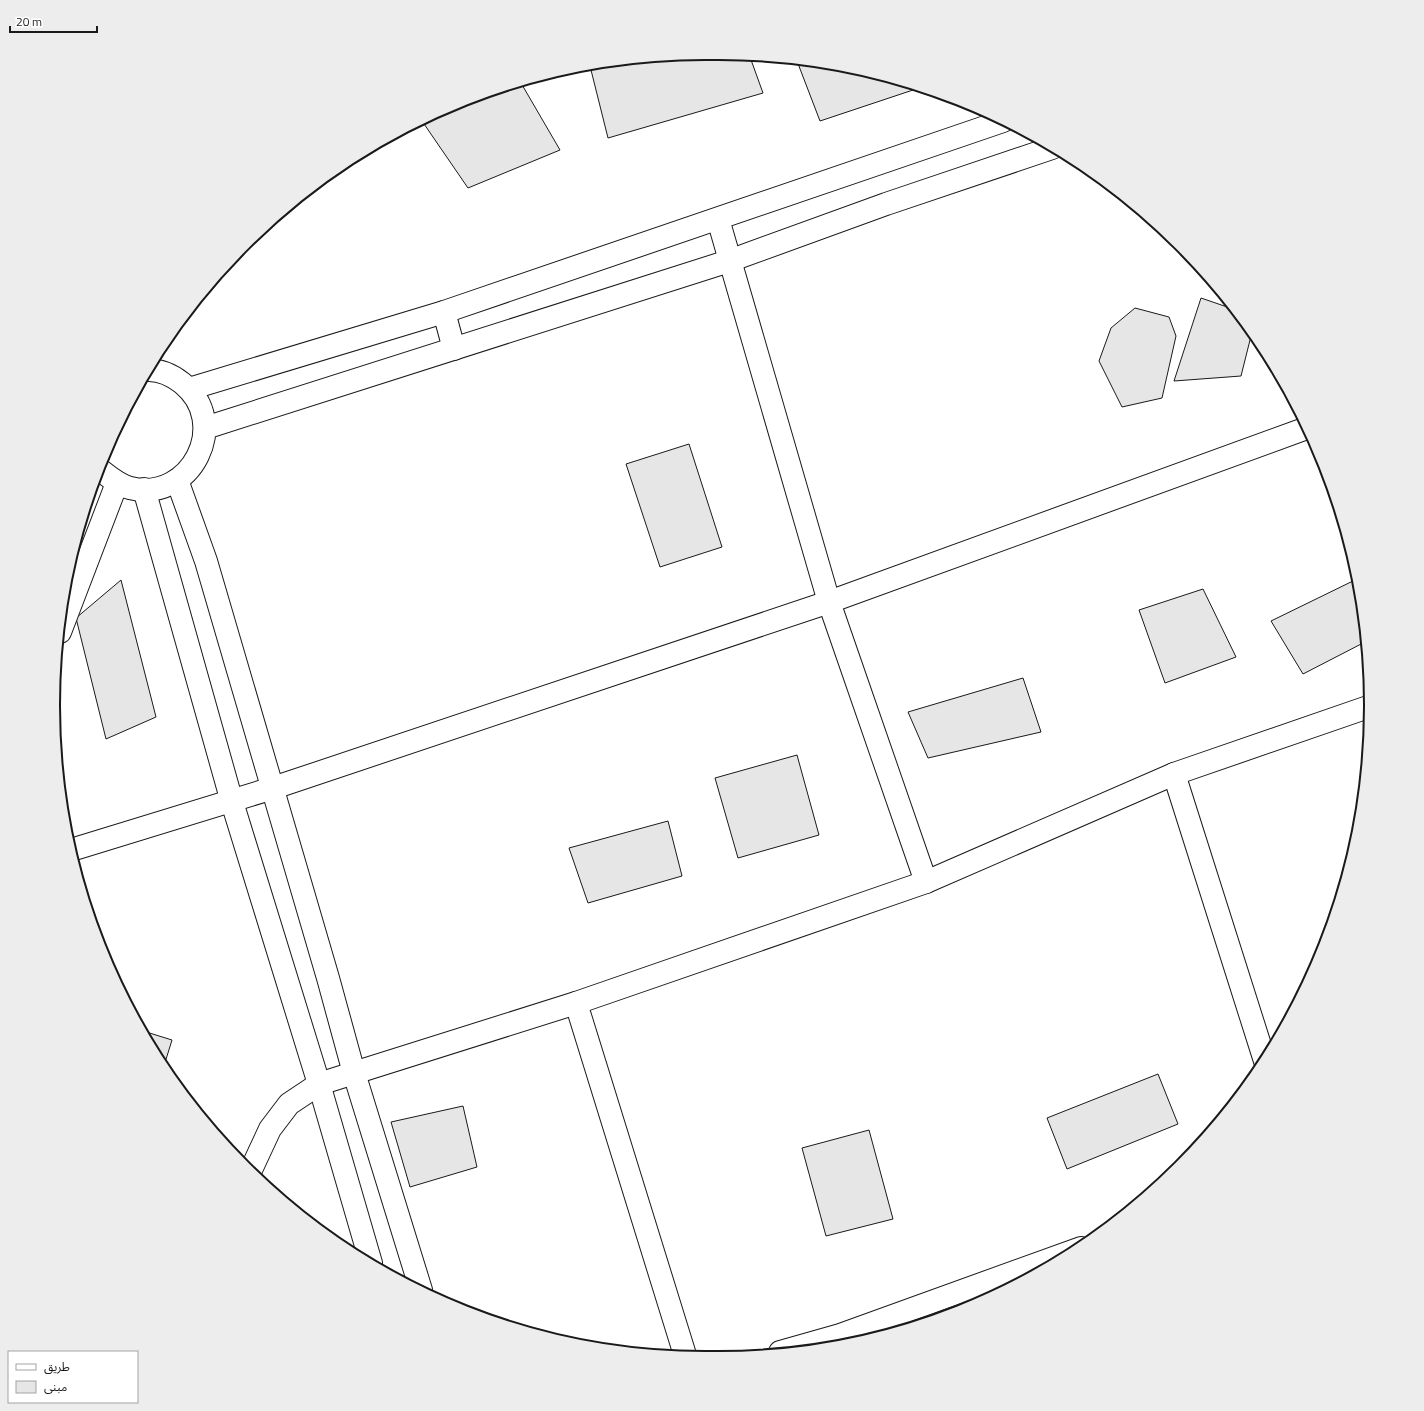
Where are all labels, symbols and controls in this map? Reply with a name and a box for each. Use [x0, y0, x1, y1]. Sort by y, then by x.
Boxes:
scale bar [10, 8, 97, 34]
text: 20 m [16, 12, 42, 31]
legend [8, 1351, 138, 1403]
text: طريق [44, 1357, 70, 1376]
text: مبنى [44, 1377, 67, 1396]

